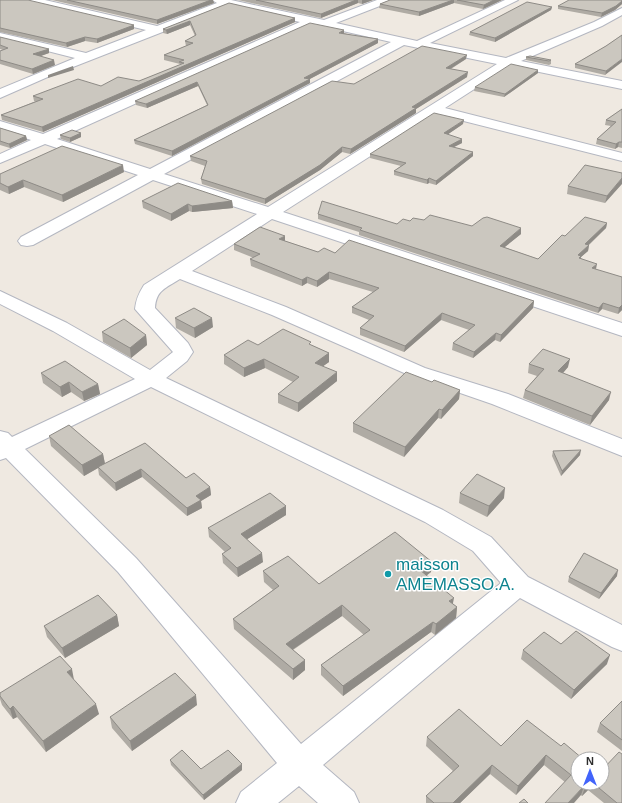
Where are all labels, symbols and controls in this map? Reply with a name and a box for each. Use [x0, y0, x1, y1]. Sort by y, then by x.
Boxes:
place label: maisson AMEMASSO.A. [396, 555, 515, 594]
marker: maisson AMEMASSO.A. [383, 569, 393, 579]
north arrow [570, 751, 610, 791]
text: N [586, 755, 594, 767]

